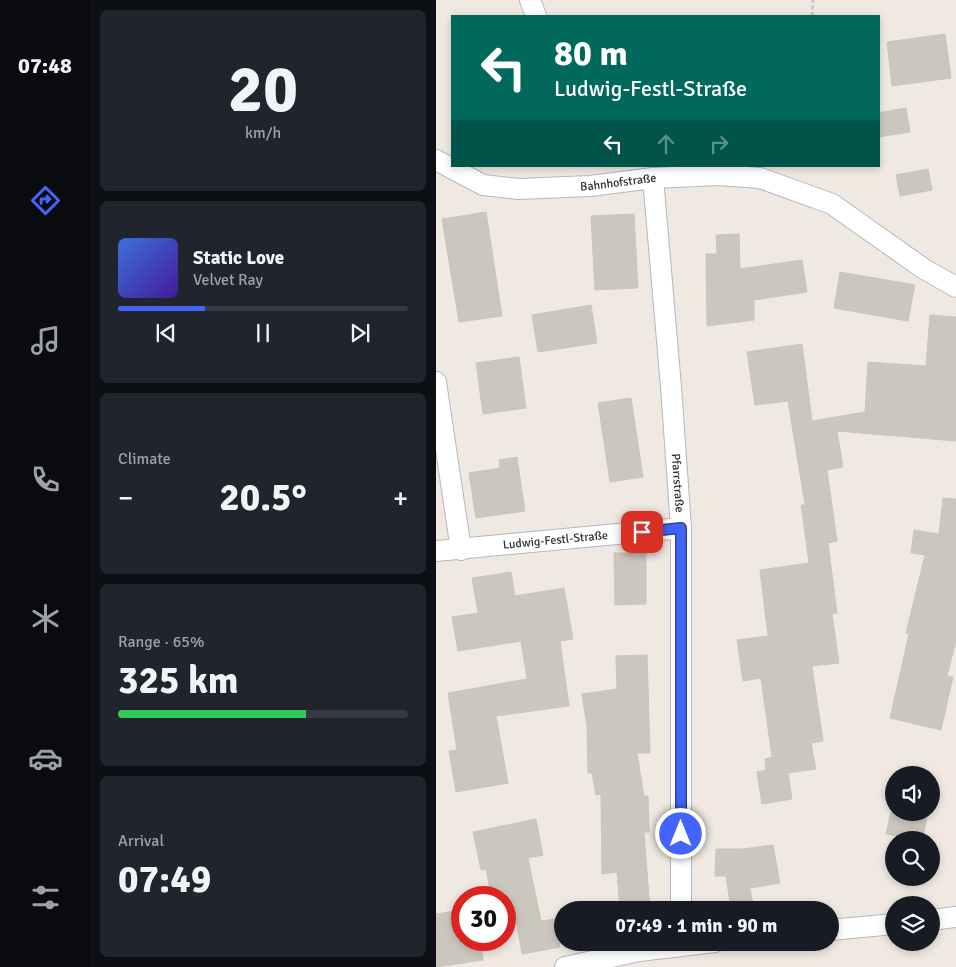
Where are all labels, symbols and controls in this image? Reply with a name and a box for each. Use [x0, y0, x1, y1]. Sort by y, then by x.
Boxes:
text: 80 m [554, 32, 628, 75]
icon: left [471, 35, 536, 100]
text: 20 [228, 50, 298, 130]
text: 07:48 [18, 52, 72, 79]
text: Ludwig-Festl-Straße [554, 75, 747, 102]
text: km/h [245, 123, 281, 143]
icon: left [599, 130, 627, 158]
icon: ahead [652, 130, 680, 158]
icon: right [705, 130, 733, 158]
street label: Bahnhofstraße [580, 170, 657, 194]
icon: directions [28, 183, 63, 218]
text: Static Love [193, 246, 284, 270]
text: Velvet Ray [193, 270, 263, 290]
icon: previous [152, 319, 180, 347]
icon: pause [249, 319, 277, 347]
icon: next [346, 319, 374, 347]
icon: music [28, 323, 63, 358]
text: Climate [118, 449, 171, 469]
street label: Pfarrstraße [668, 453, 687, 513]
icon: phone [28, 462, 63, 497]
text: 20.5° [219, 474, 307, 521]
text: − [118, 481, 133, 515]
text: + [393, 481, 408, 515]
pin [621, 511, 663, 553]
icon: arrive [628, 518, 656, 546]
street label: Ludwig-Festl-Straße [502, 527, 609, 552]
icon: climate [28, 601, 63, 636]
text: Range · 65% [118, 632, 204, 652]
text: 325 km [118, 657, 239, 704]
icon: car [28, 741, 63, 776]
map controls [885, 766, 940, 951]
button: sound [885, 766, 940, 821]
position arrow [654, 807, 706, 859]
text: Arrival [118, 831, 164, 851]
button: search [885, 831, 940, 886]
text: 07:49 [118, 856, 211, 903]
icon: filters [28, 880, 63, 915]
speed limit sign: 30 [451, 886, 516, 951]
button: layers [885, 896, 940, 951]
text: 07:49 · 1 min · 90 m [616, 914, 777, 938]

